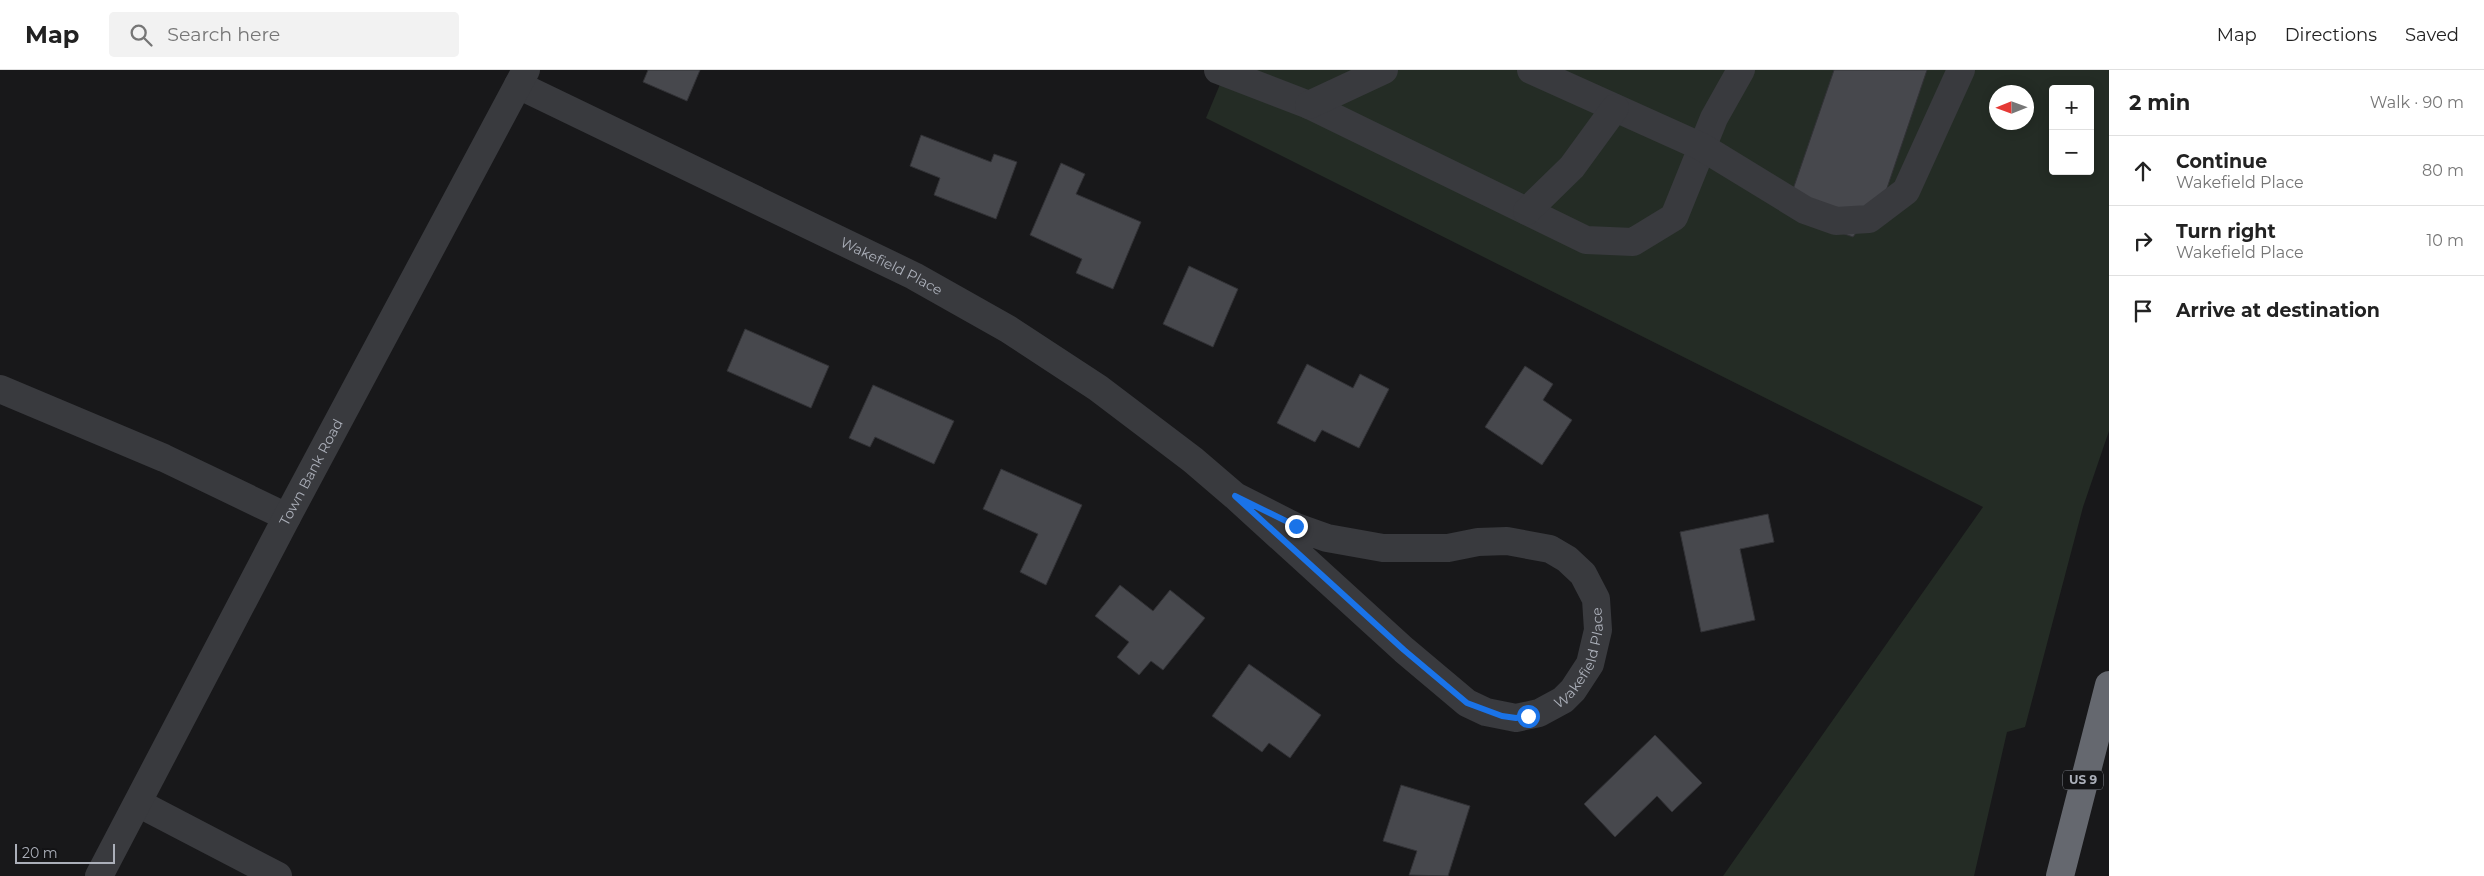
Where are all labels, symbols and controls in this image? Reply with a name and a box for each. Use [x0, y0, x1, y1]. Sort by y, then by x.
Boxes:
search box [109, 12, 459, 57]
text: Map [25, 20, 79, 49]
icon: search [127, 21, 155, 49]
text: Search here [167, 23, 280, 46]
text: Map [2217, 24, 2257, 46]
text: Directions [2285, 24, 2377, 46]
text: Saved [2405, 24, 2459, 46]
north arrow [1989, 85, 2034, 130]
map controls [2049, 85, 2094, 175]
button: + [2049, 85, 2094, 130]
text: 2 min [2129, 90, 2190, 115]
text: Walk · 90 m [2370, 93, 2464, 112]
button: − [2049, 130, 2094, 175]
text: Continue [2176, 150, 2267, 173]
icon: ahead [2129, 157, 2157, 185]
text: 80 m [2422, 161, 2464, 180]
text: Wakefield Place [2176, 173, 2304, 192]
text: Turn right [2176, 220, 2276, 243]
icon: right [2129, 227, 2157, 255]
text: 10 m [2426, 231, 2464, 250]
street label: Wakefield Place [837, 233, 946, 299]
text: Wakefield Place [2176, 243, 2304, 262]
icon: arrive [2129, 297, 2157, 325]
text: Arrive at destination [2176, 299, 2380, 322]
street label: Town Bank Road [275, 416, 347, 529]
route end [1285, 515, 1308, 538]
street label: Wakefield Place [1551, 607, 1607, 712]
route start [1517, 705, 1540, 728]
road number: US 9 [2063, 770, 2103, 790]
scale bar [15, 841, 115, 864]
text: 20 m [22, 844, 58, 862]

